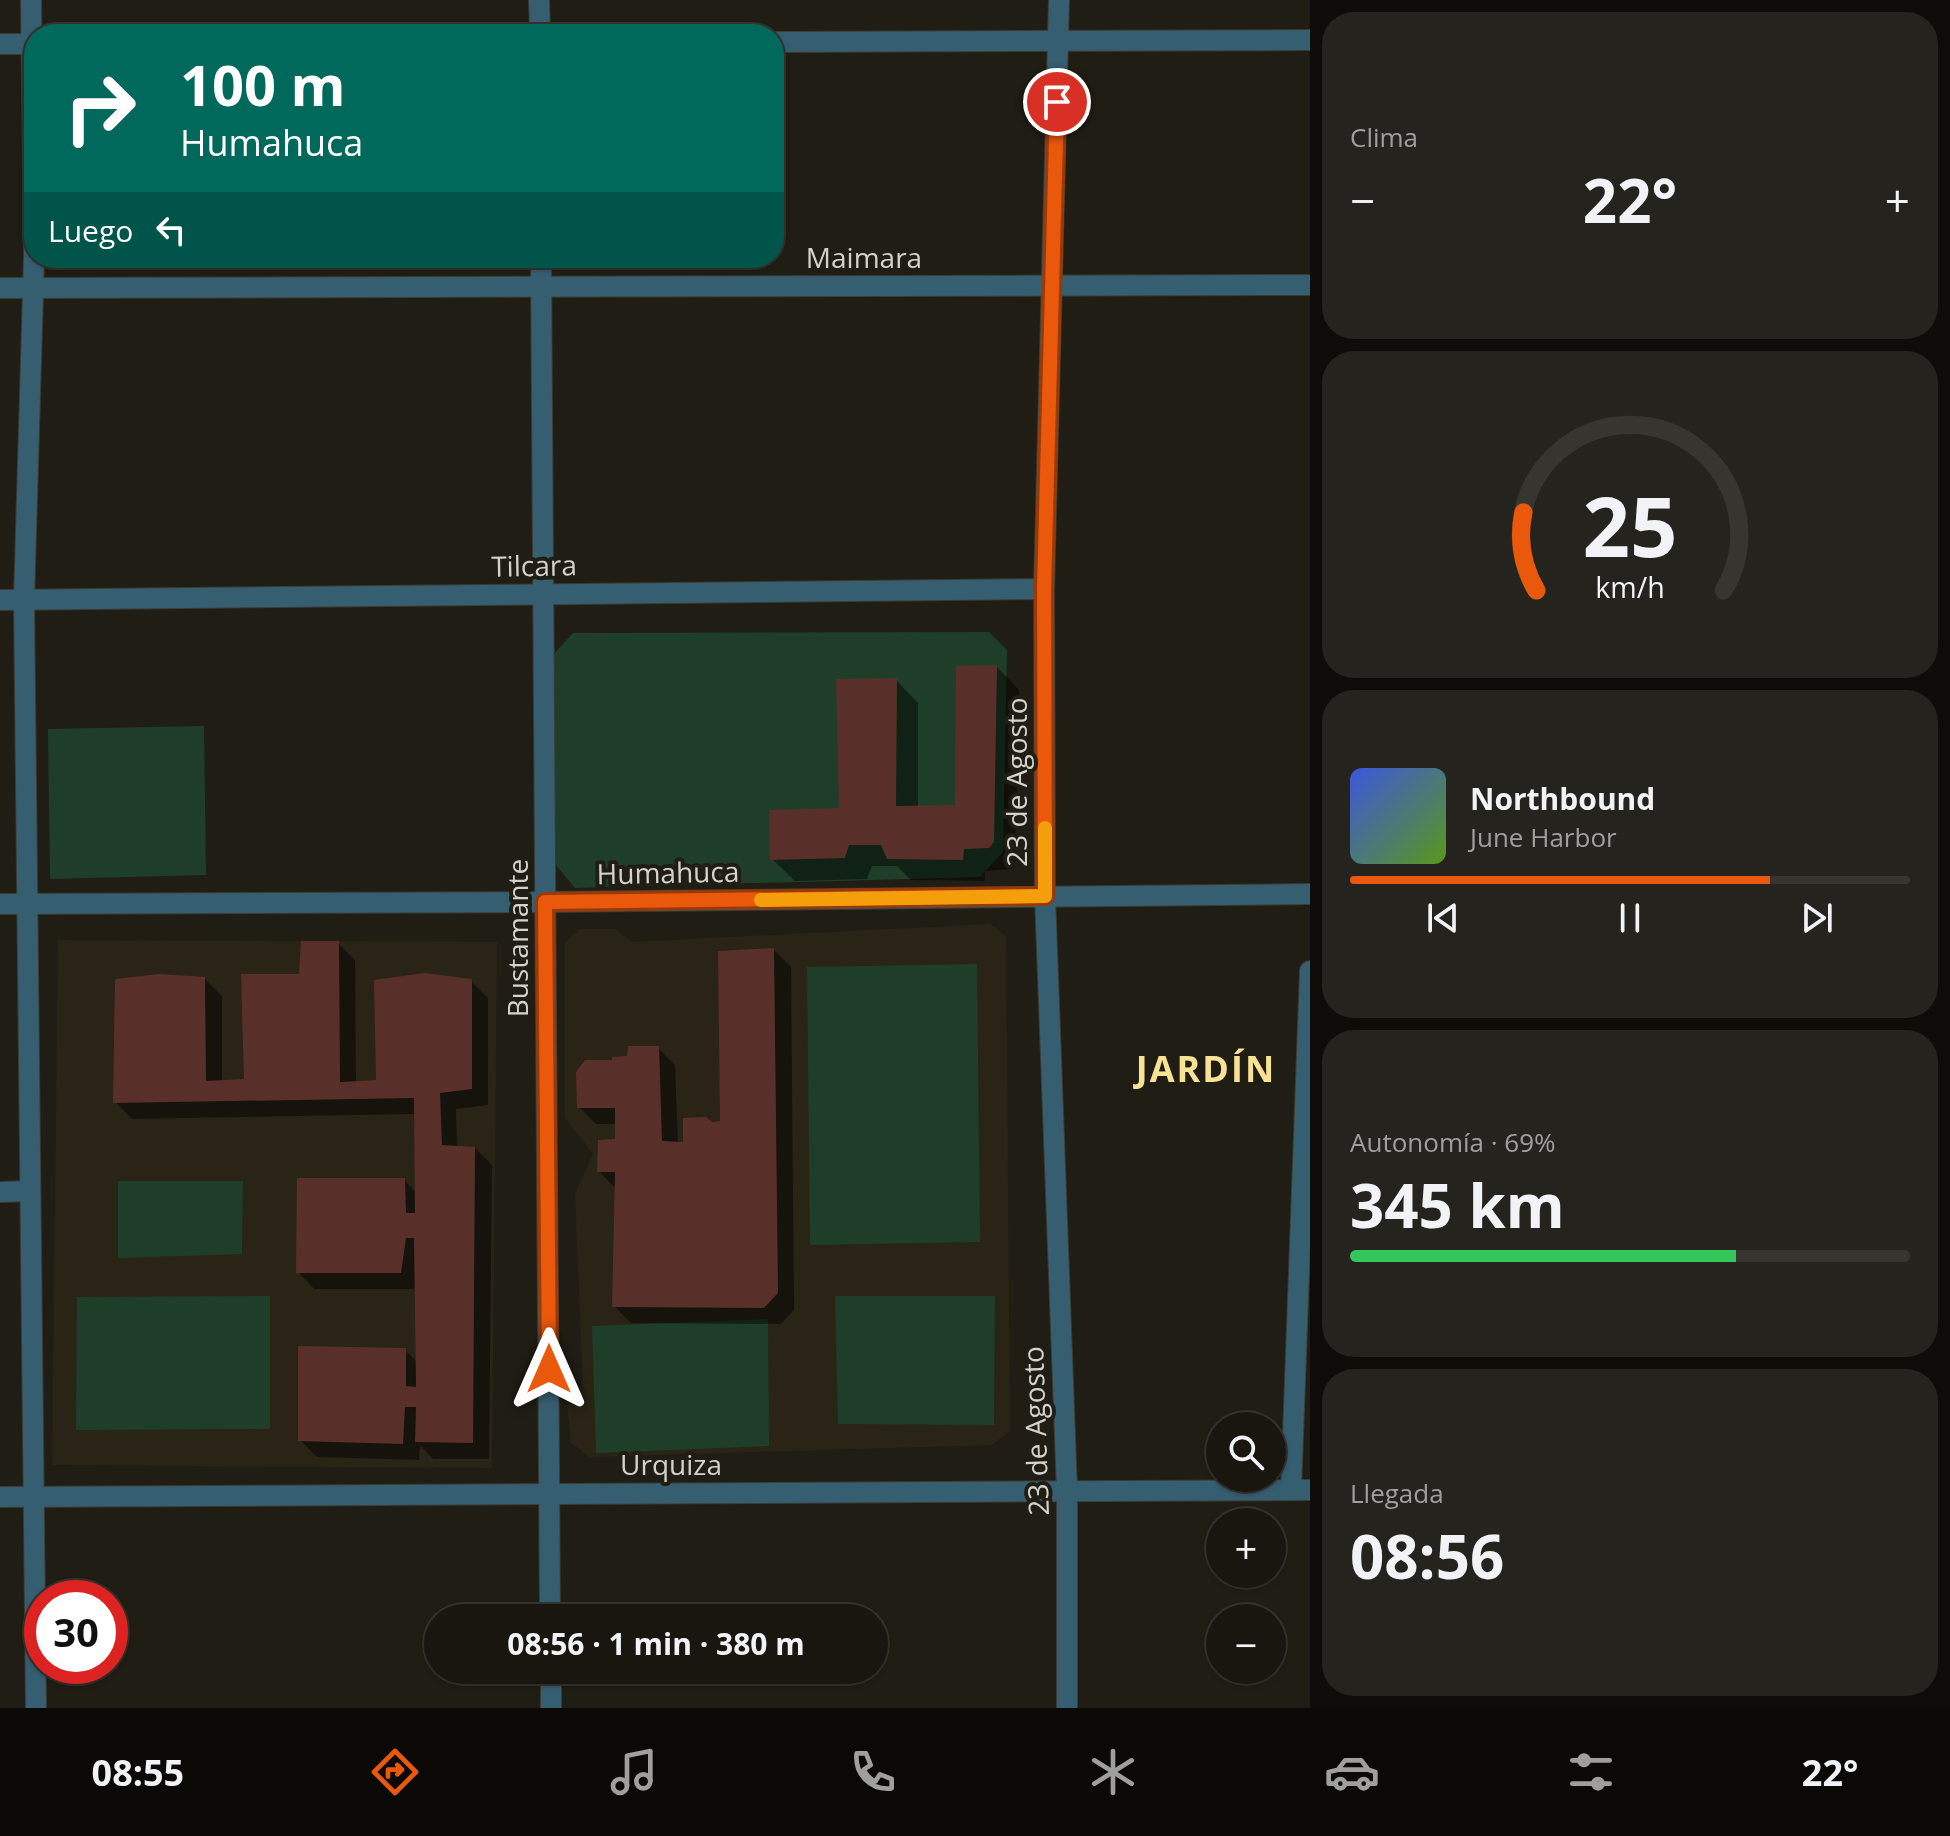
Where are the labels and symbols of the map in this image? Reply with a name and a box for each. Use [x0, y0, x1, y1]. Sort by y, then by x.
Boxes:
pin [1023, 68, 1091, 136]
street label: Maimara [806, 238, 922, 276]
street label: Tilcara [491, 545, 577, 585]
street label: 23 de Agosto [997, 697, 1035, 867]
street label: Humahuca [596, 852, 740, 892]
street label: Bustamante [498, 859, 536, 1017]
district label: JARDÍN [1133, 1044, 1276, 1093]
position arrow [507, 1327, 591, 1411]
street label: 23 de Agosto [1013, 1346, 1057, 1516]
street label: Urquiza [620, 1445, 722, 1483]
speed limit sign: 30 [24, 1580, 128, 1684]

